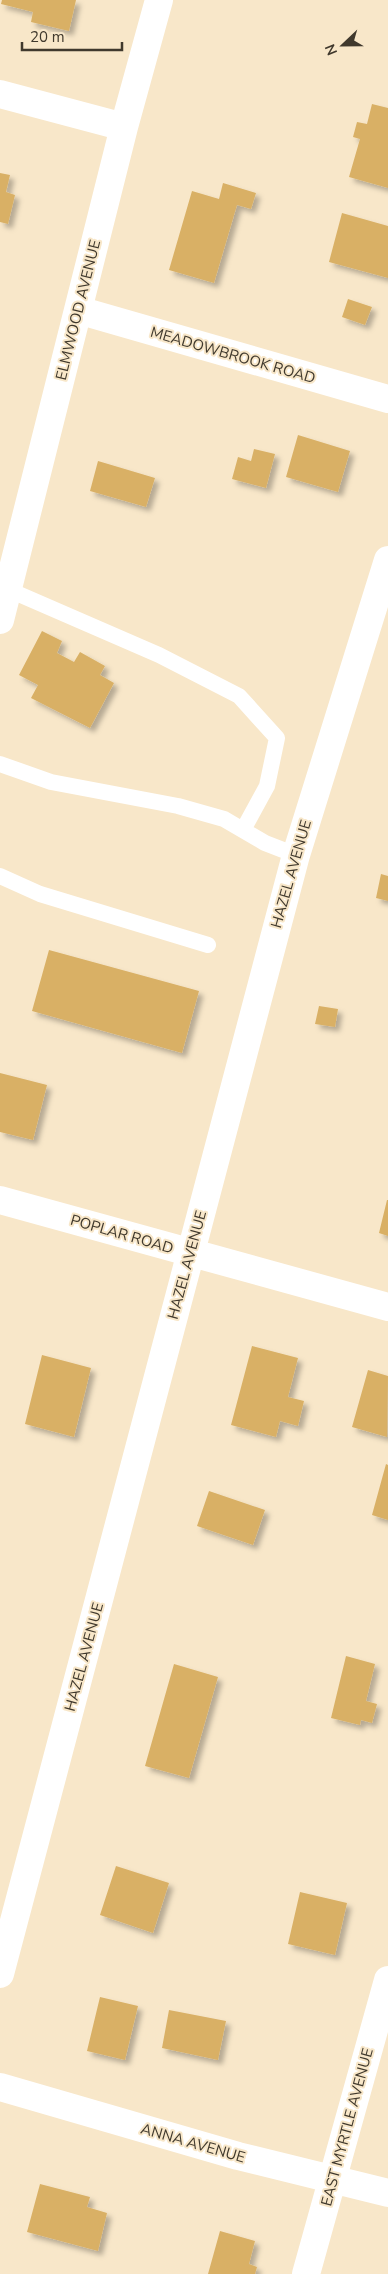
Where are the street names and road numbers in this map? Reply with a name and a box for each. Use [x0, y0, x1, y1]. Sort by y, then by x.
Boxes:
street label: ELMWOOD AVENUE [51, 238, 105, 382]
street label: MEADOWBROOK ROAD [148, 322, 318, 388]
street label: HAZEL AVENUE [266, 818, 316, 930]
street label: HAZEL AVENUE [163, 1208, 211, 1322]
street label: POPLAR ROAD [68, 1210, 176, 1258]
street label: HAZEL AVENUE [60, 1600, 108, 1714]
street label: EAST MYRTLE AVENUE [316, 2046, 378, 2208]
street label: ANNA AVENUE [138, 2119, 248, 2167]

